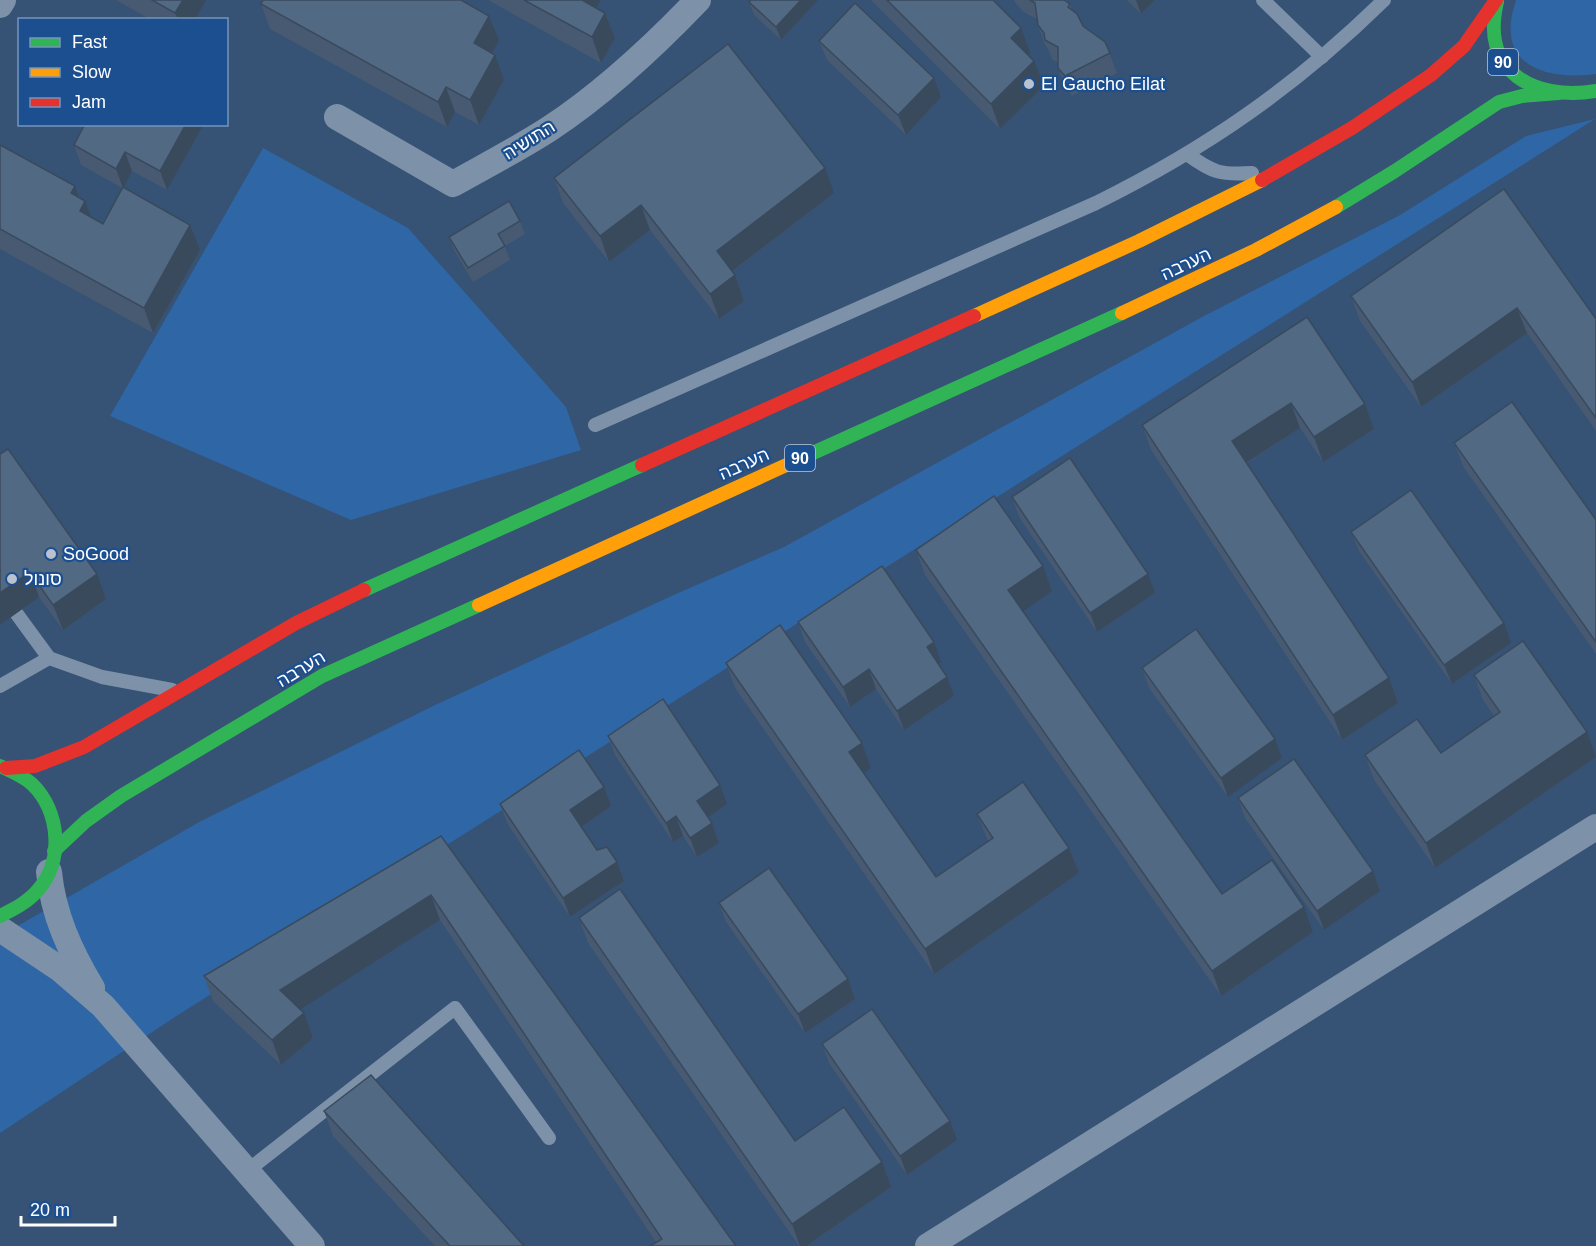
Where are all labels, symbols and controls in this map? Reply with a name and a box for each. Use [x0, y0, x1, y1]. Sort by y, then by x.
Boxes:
legend [18, 18, 228, 126]
text: Fast [72, 32, 107, 52]
road number: 90 [1488, 49, 1518, 75]
text: Slow [72, 62, 112, 82]
place label: El Gaucho Eilat [1041, 74, 1165, 94]
marker: El Gaucho Eilat [1022, 77, 1036, 91]
text: Jam [72, 92, 106, 112]
street label: התושיה [499, 116, 559, 164]
street label: הערבה [1158, 244, 1214, 284]
street label: הערבה [716, 444, 772, 484]
road number: 90 [785, 445, 815, 471]
place label: SoGood [63, 544, 129, 564]
marker: SoGood [44, 547, 58, 561]
place label: סונול [24, 569, 62, 589]
marker: סונול [5, 572, 19, 586]
street label: הערבה [273, 647, 329, 691]
scale bar [21, 1189, 116, 1227]
text: 20 m [30, 1200, 70, 1220]

